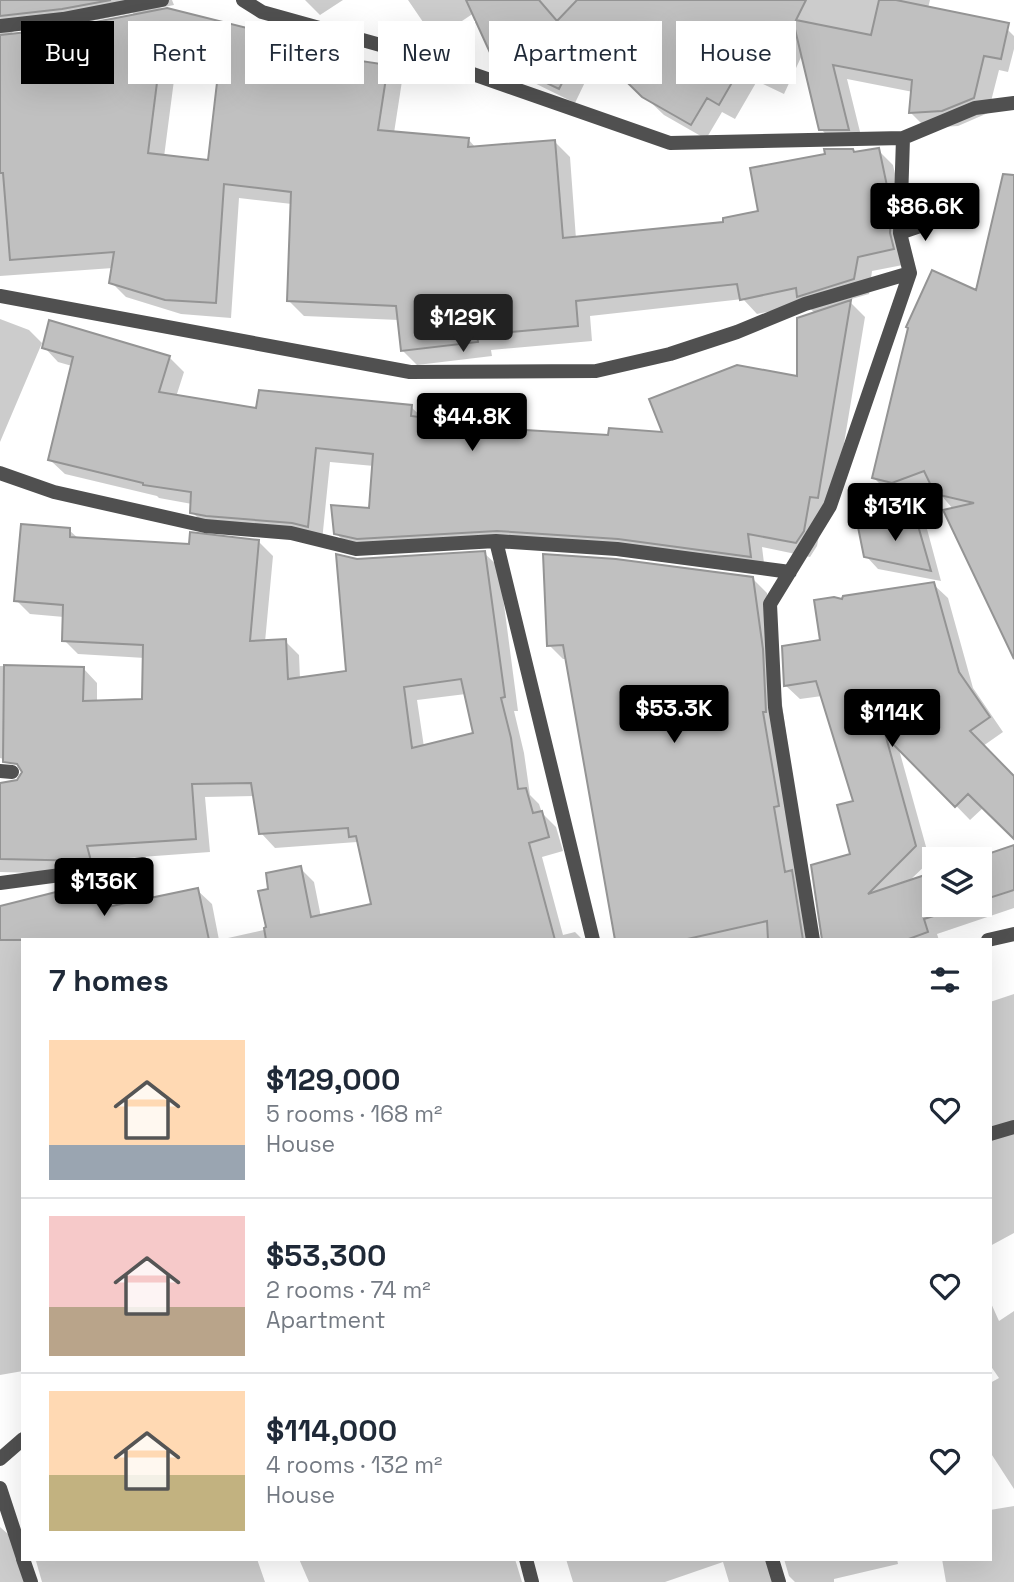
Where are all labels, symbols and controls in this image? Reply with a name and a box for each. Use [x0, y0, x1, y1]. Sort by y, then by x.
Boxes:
chip: Buy [21, 21, 114, 84]
chip: Rent [128, 21, 231, 84]
chip: Filters [245, 21, 364, 84]
chip: New [378, 21, 475, 84]
chip: Apartment [489, 21, 662, 84]
chip: House [676, 21, 796, 84]
pin: $86.6K [868, 184, 982, 243]
text: $86.6K [886, 191, 964, 221]
pin: $129K [414, 294, 512, 354]
text: $129K [430, 302, 496, 332]
pin: $44.8K [415, 393, 529, 453]
text: $44.8K [433, 401, 511, 431]
pin: $131K [846, 484, 944, 543]
text: $131K [864, 491, 926, 521]
pin: $53.3K [617, 686, 731, 745]
pin: $114K [843, 690, 941, 749]
text: $53.3K [636, 693, 712, 723]
text: $114K [860, 697, 924, 727]
map controls [922, 847, 992, 917]
button: layers [922, 847, 992, 917]
pin: $136K [55, 858, 153, 918]
text: $136K [71, 866, 137, 896]
text: 7 homes [49, 961, 169, 1000]
icon: filters [926, 961, 964, 999]
text: $129,000 [266, 1060, 400, 1099]
icon: home [105, 1068, 189, 1152]
icon: heart [926, 1091, 964, 1129]
text: 5 rooms · 168 m² [266, 1099, 443, 1129]
text: House [266, 1129, 335, 1159]
text: $53,300 [266, 1236, 386, 1275]
icon: home [105, 1244, 189, 1328]
icon: heart [926, 1267, 964, 1305]
text: 2 rooms · 74 m² [266, 1275, 431, 1305]
text: Apartment [266, 1305, 386, 1335]
text: $114,000 [266, 1411, 397, 1450]
icon: home [105, 1419, 189, 1503]
icon: heart [926, 1442, 964, 1480]
text: 4 rooms · 132 m² [266, 1450, 442, 1480]
text: House [266, 1480, 335, 1510]

